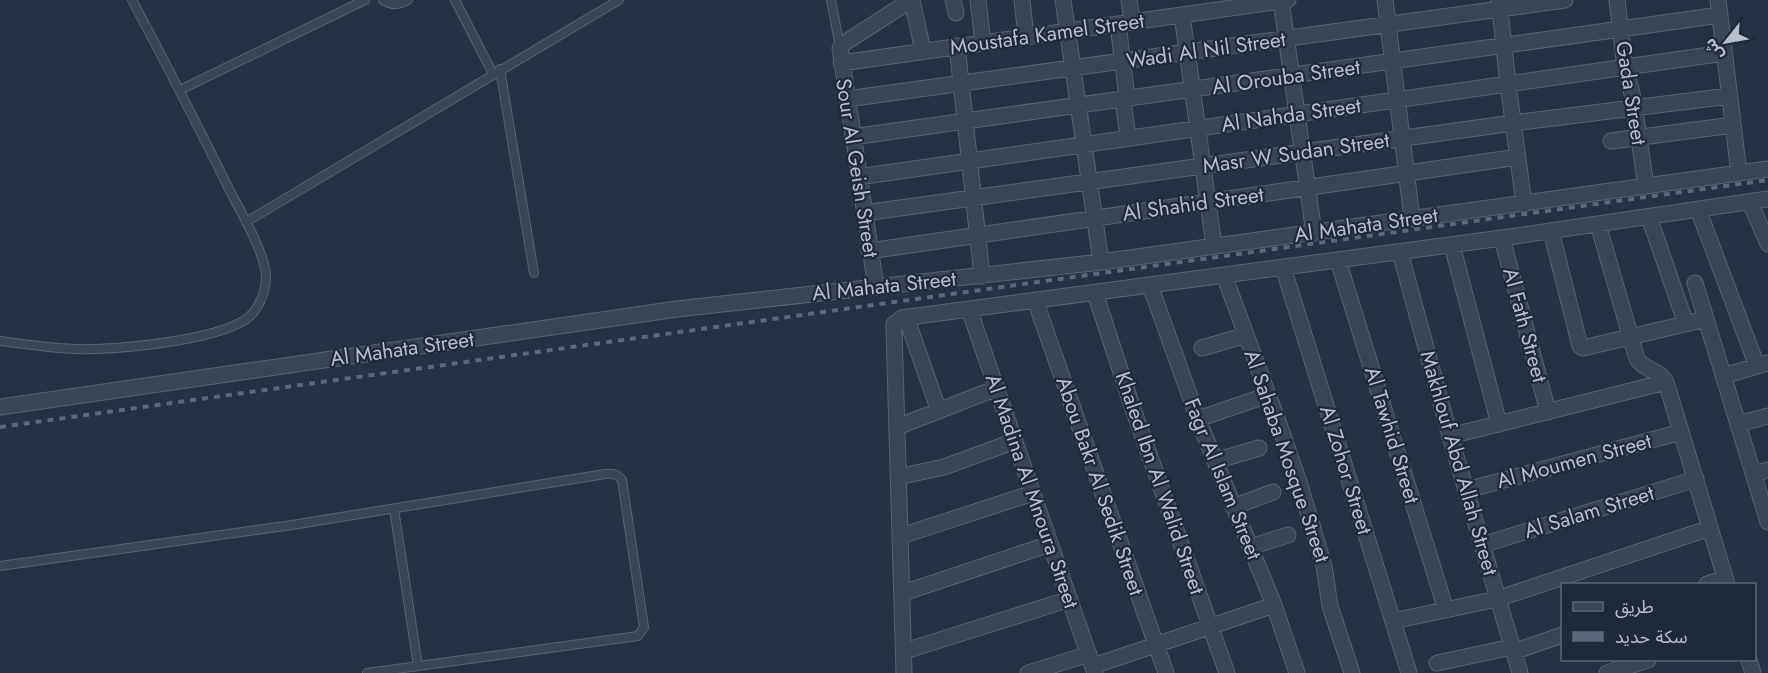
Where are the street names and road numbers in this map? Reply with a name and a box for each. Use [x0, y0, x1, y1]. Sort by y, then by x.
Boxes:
street label: Moustafa Kamel Street [948, 6, 1146, 62]
street label: Wadi Al Nil Street [1124, 24, 1288, 76]
street label: Gada Street [1608, 39, 1654, 147]
street label: Al Orouba Street [1210, 52, 1362, 102]
street label: Sour Al Geish Street [828, 76, 886, 260]
street label: Al Nahda Street [1219, 90, 1363, 140]
street label: Masr W Sudan Street [1201, 125, 1391, 181]
street label: Al Shahid Street [1120, 179, 1266, 229]
street label: Al Mahata Street [1292, 200, 1440, 250]
street label: Al Mahata Street [810, 264, 958, 308]
street label: Al Fath Street [1495, 264, 1555, 386]
street label: Al Mahata Street [328, 324, 476, 374]
street label: Al Sahaba Mosque Street [1236, 346, 1338, 566]
street label: Makhlouf Abd Allah Street [1413, 347, 1505, 579]
street label: Al Tawhid Street [1357, 363, 1427, 507]
street label: Khaled Ibn Al Walid Street [1108, 368, 1212, 598]
street label: Al Madina Al Mnoura Street [978, 370, 1086, 612]
street label: Abou Bakr Al Sedik Street [1048, 373, 1152, 599]
street label: Fagr Al Islam Street [1177, 394, 1269, 564]
street label: Al Zohor Street [1312, 402, 1380, 538]
street label: Al Moumen Street [1493, 426, 1655, 496]
street label: Al Salam Street [1520, 478, 1658, 546]

